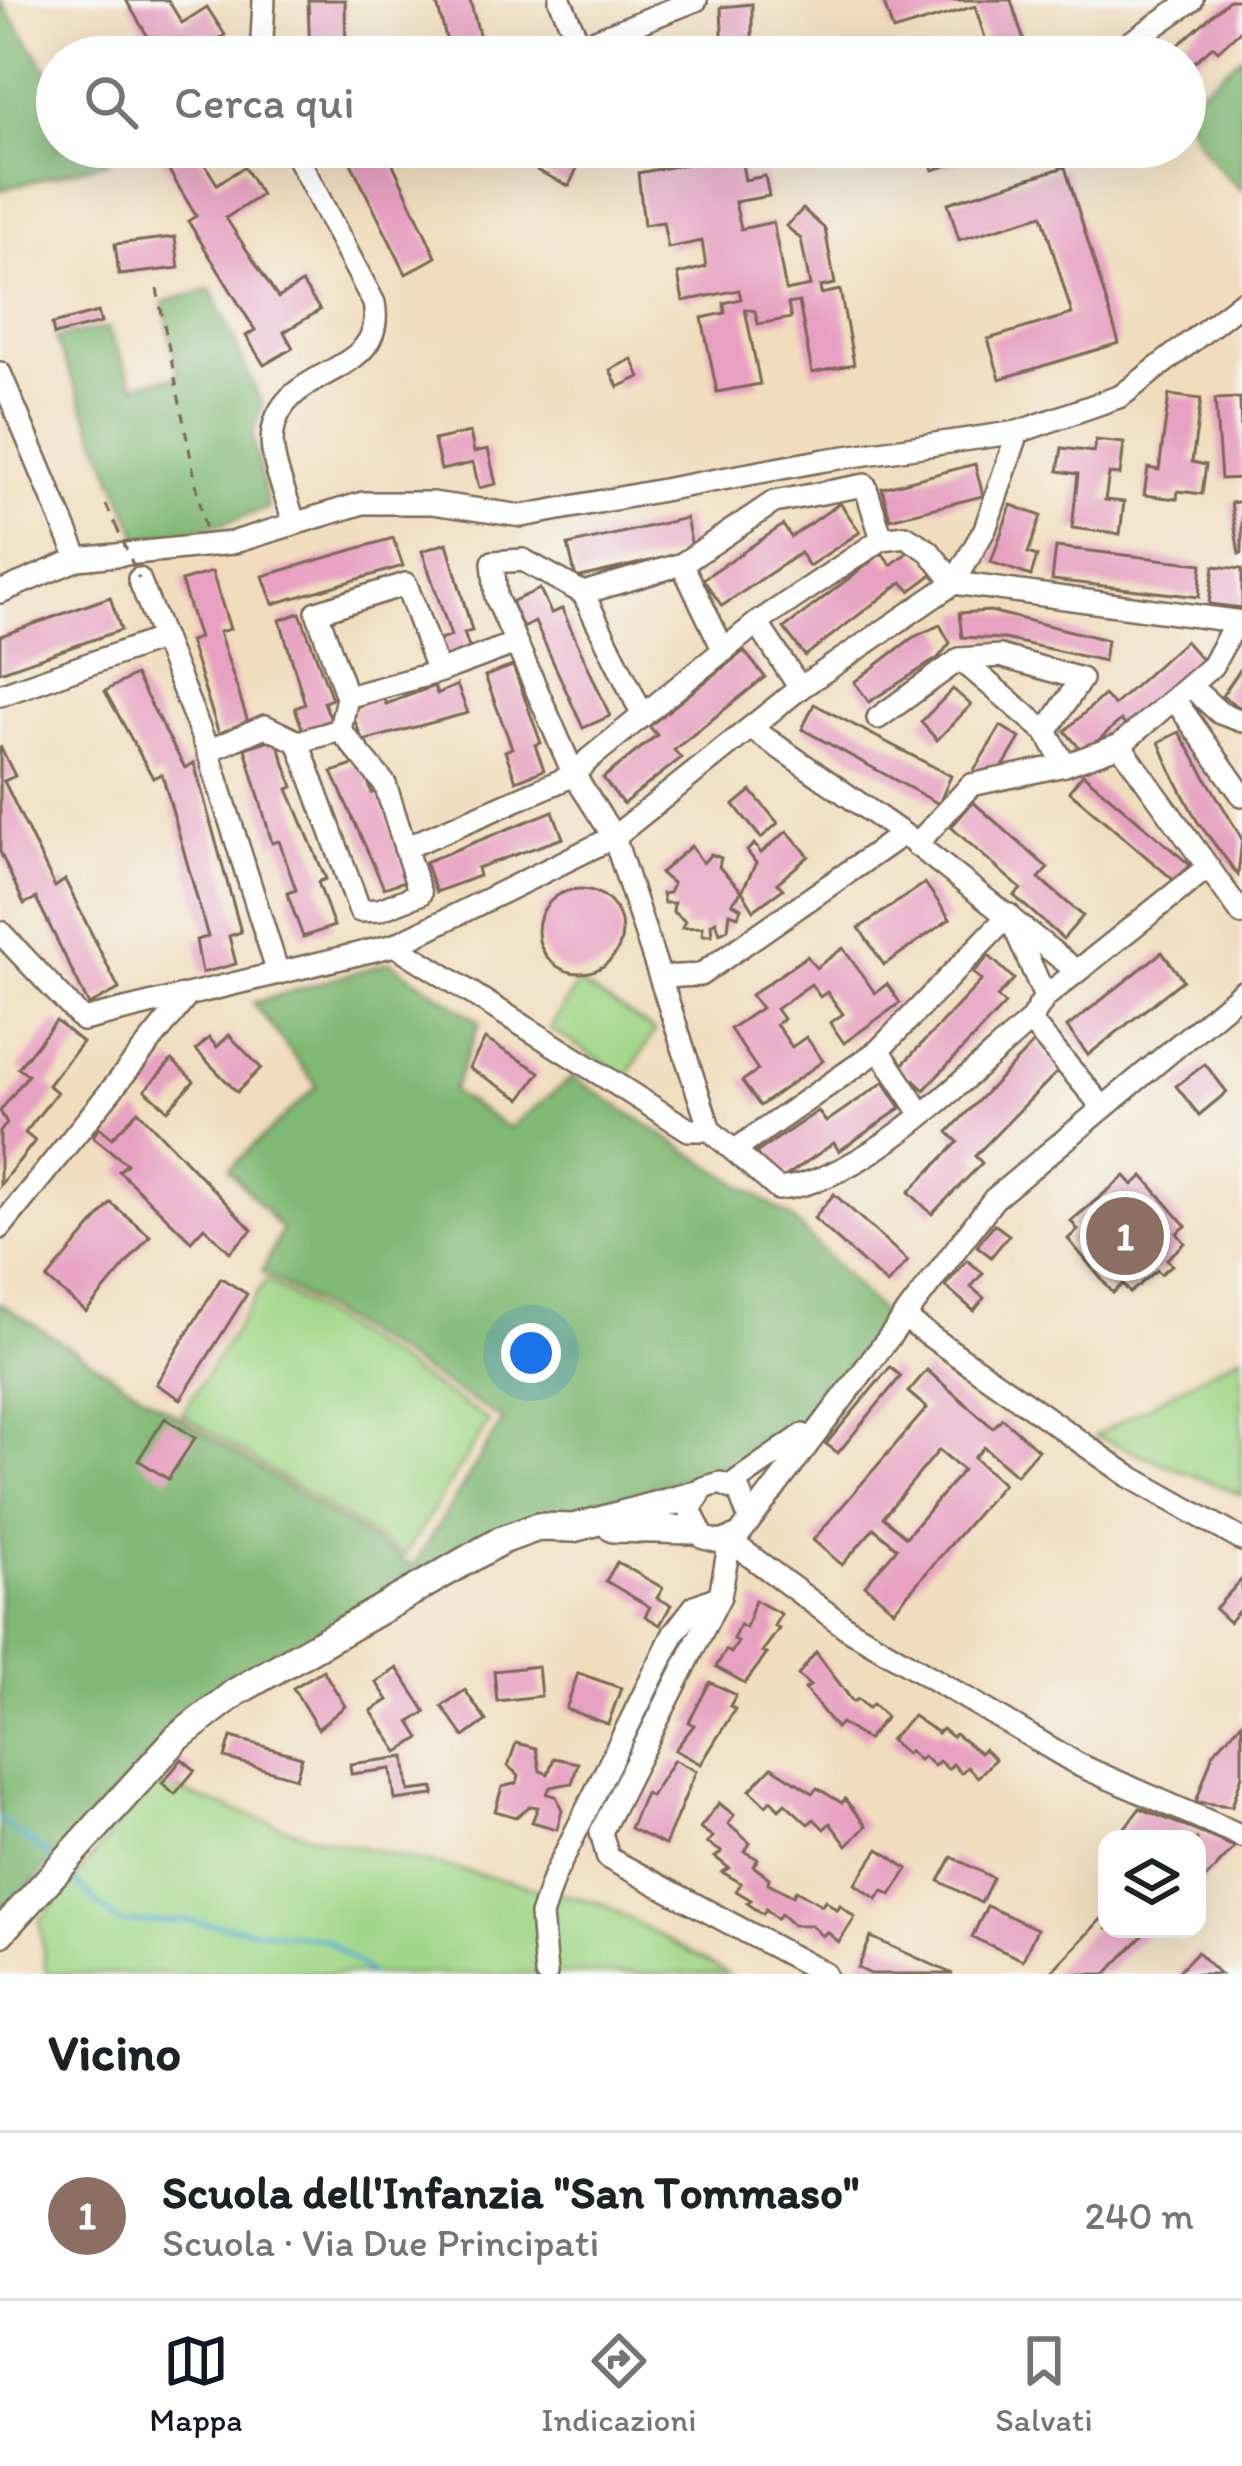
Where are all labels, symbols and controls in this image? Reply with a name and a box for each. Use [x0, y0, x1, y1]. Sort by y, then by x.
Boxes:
search box [36, 36, 1206, 168]
icon: search [78, 69, 144, 135]
text: Cerca qui [174, 75, 355, 129]
pin: 1 [1086, 1191, 1164, 1281]
your location [501, 1323, 561, 1383]
map controls [1098, 1830, 1206, 1938]
button: layers [1098, 1830, 1206, 1938]
text: Vicino [48, 2022, 181, 2083]
text: Scuola dell'Infanzia "San Tommaso" [162, 2165, 860, 2219]
text: 1 [78, 2192, 96, 2239]
text: 240 m [1084, 2192, 1194, 2239]
text: Scuola · Via Due Principati [162, 2219, 599, 2266]
tab: Mappa [149, 2328, 242, 2439]
tab: Indicazioni [541, 2328, 697, 2439]
tab: Salvati [995, 2328, 1093, 2439]

